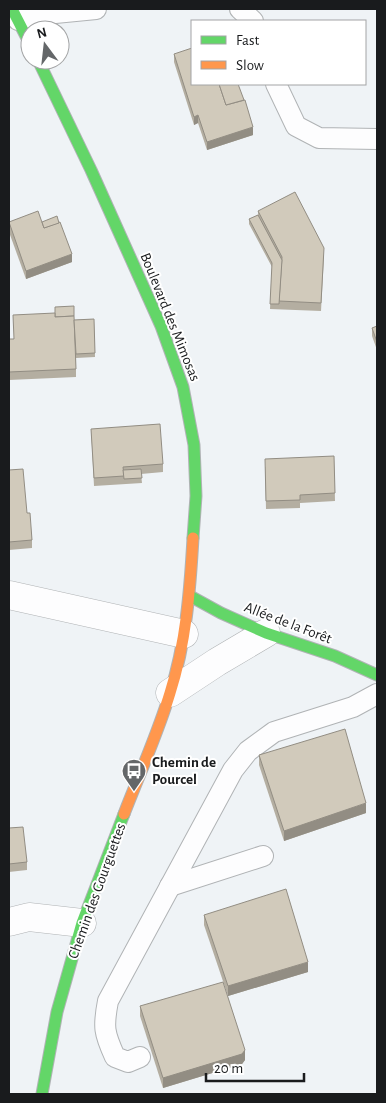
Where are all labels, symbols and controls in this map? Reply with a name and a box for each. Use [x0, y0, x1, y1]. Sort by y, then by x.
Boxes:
north arrow [20, 20, 70, 70]
legend [191, 20, 366, 85]
text: N [35, 25, 48, 41]
text: Fast [236, 33, 260, 48]
text: Slow [236, 58, 264, 73]
street label: Boulevard des Mimosas [137, 251, 203, 383]
street label: Allée de la Forêt [242, 599, 334, 647]
place label: Chemin de Pourcel [152, 755, 216, 787]
bus stop icon: Chemin de Pourcel [121, 758, 147, 792]
street label: Chemin des Gourguettes [65, 821, 129, 961]
scale bar [206, 1050, 304, 1082]
text: 20 m [214, 1061, 243, 1076]

